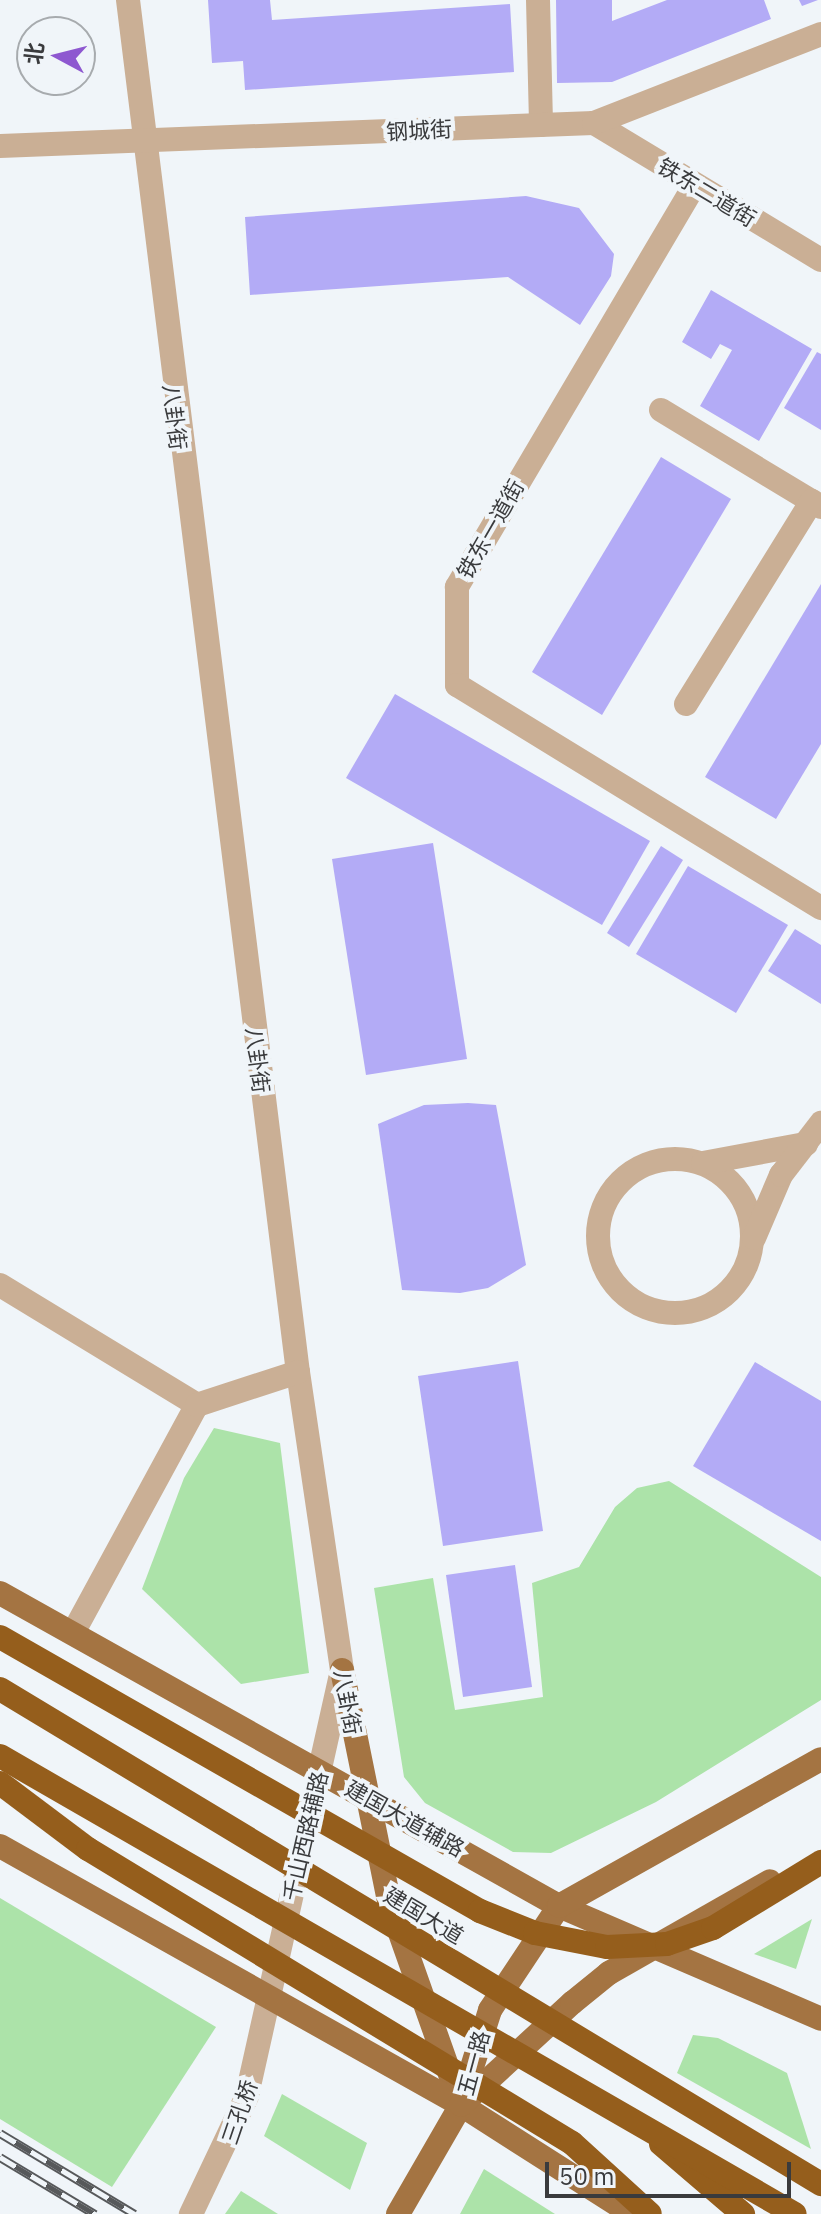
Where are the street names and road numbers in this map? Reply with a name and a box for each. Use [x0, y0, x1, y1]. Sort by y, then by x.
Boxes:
street label: 钢城街 [385, 115, 453, 145]
street label: 铁东二道街 [653, 152, 761, 232]
street label: 八卦街 [158, 383, 192, 451]
street label: 铁东一道街 [451, 475, 529, 583]
street label: 八卦街 [241, 1026, 275, 1094]
street label: 八卦街 [329, 1667, 367, 1737]
street label: 千山西路辅路 [277, 1769, 333, 1903]
street label: 建国大道辅路 [341, 1774, 469, 1862]
street label: 建国大道 [379, 1881, 469, 1949]
street label: 五一路 [452, 2028, 494, 2098]
street label: 三孔桥 [216, 2077, 262, 2147]

